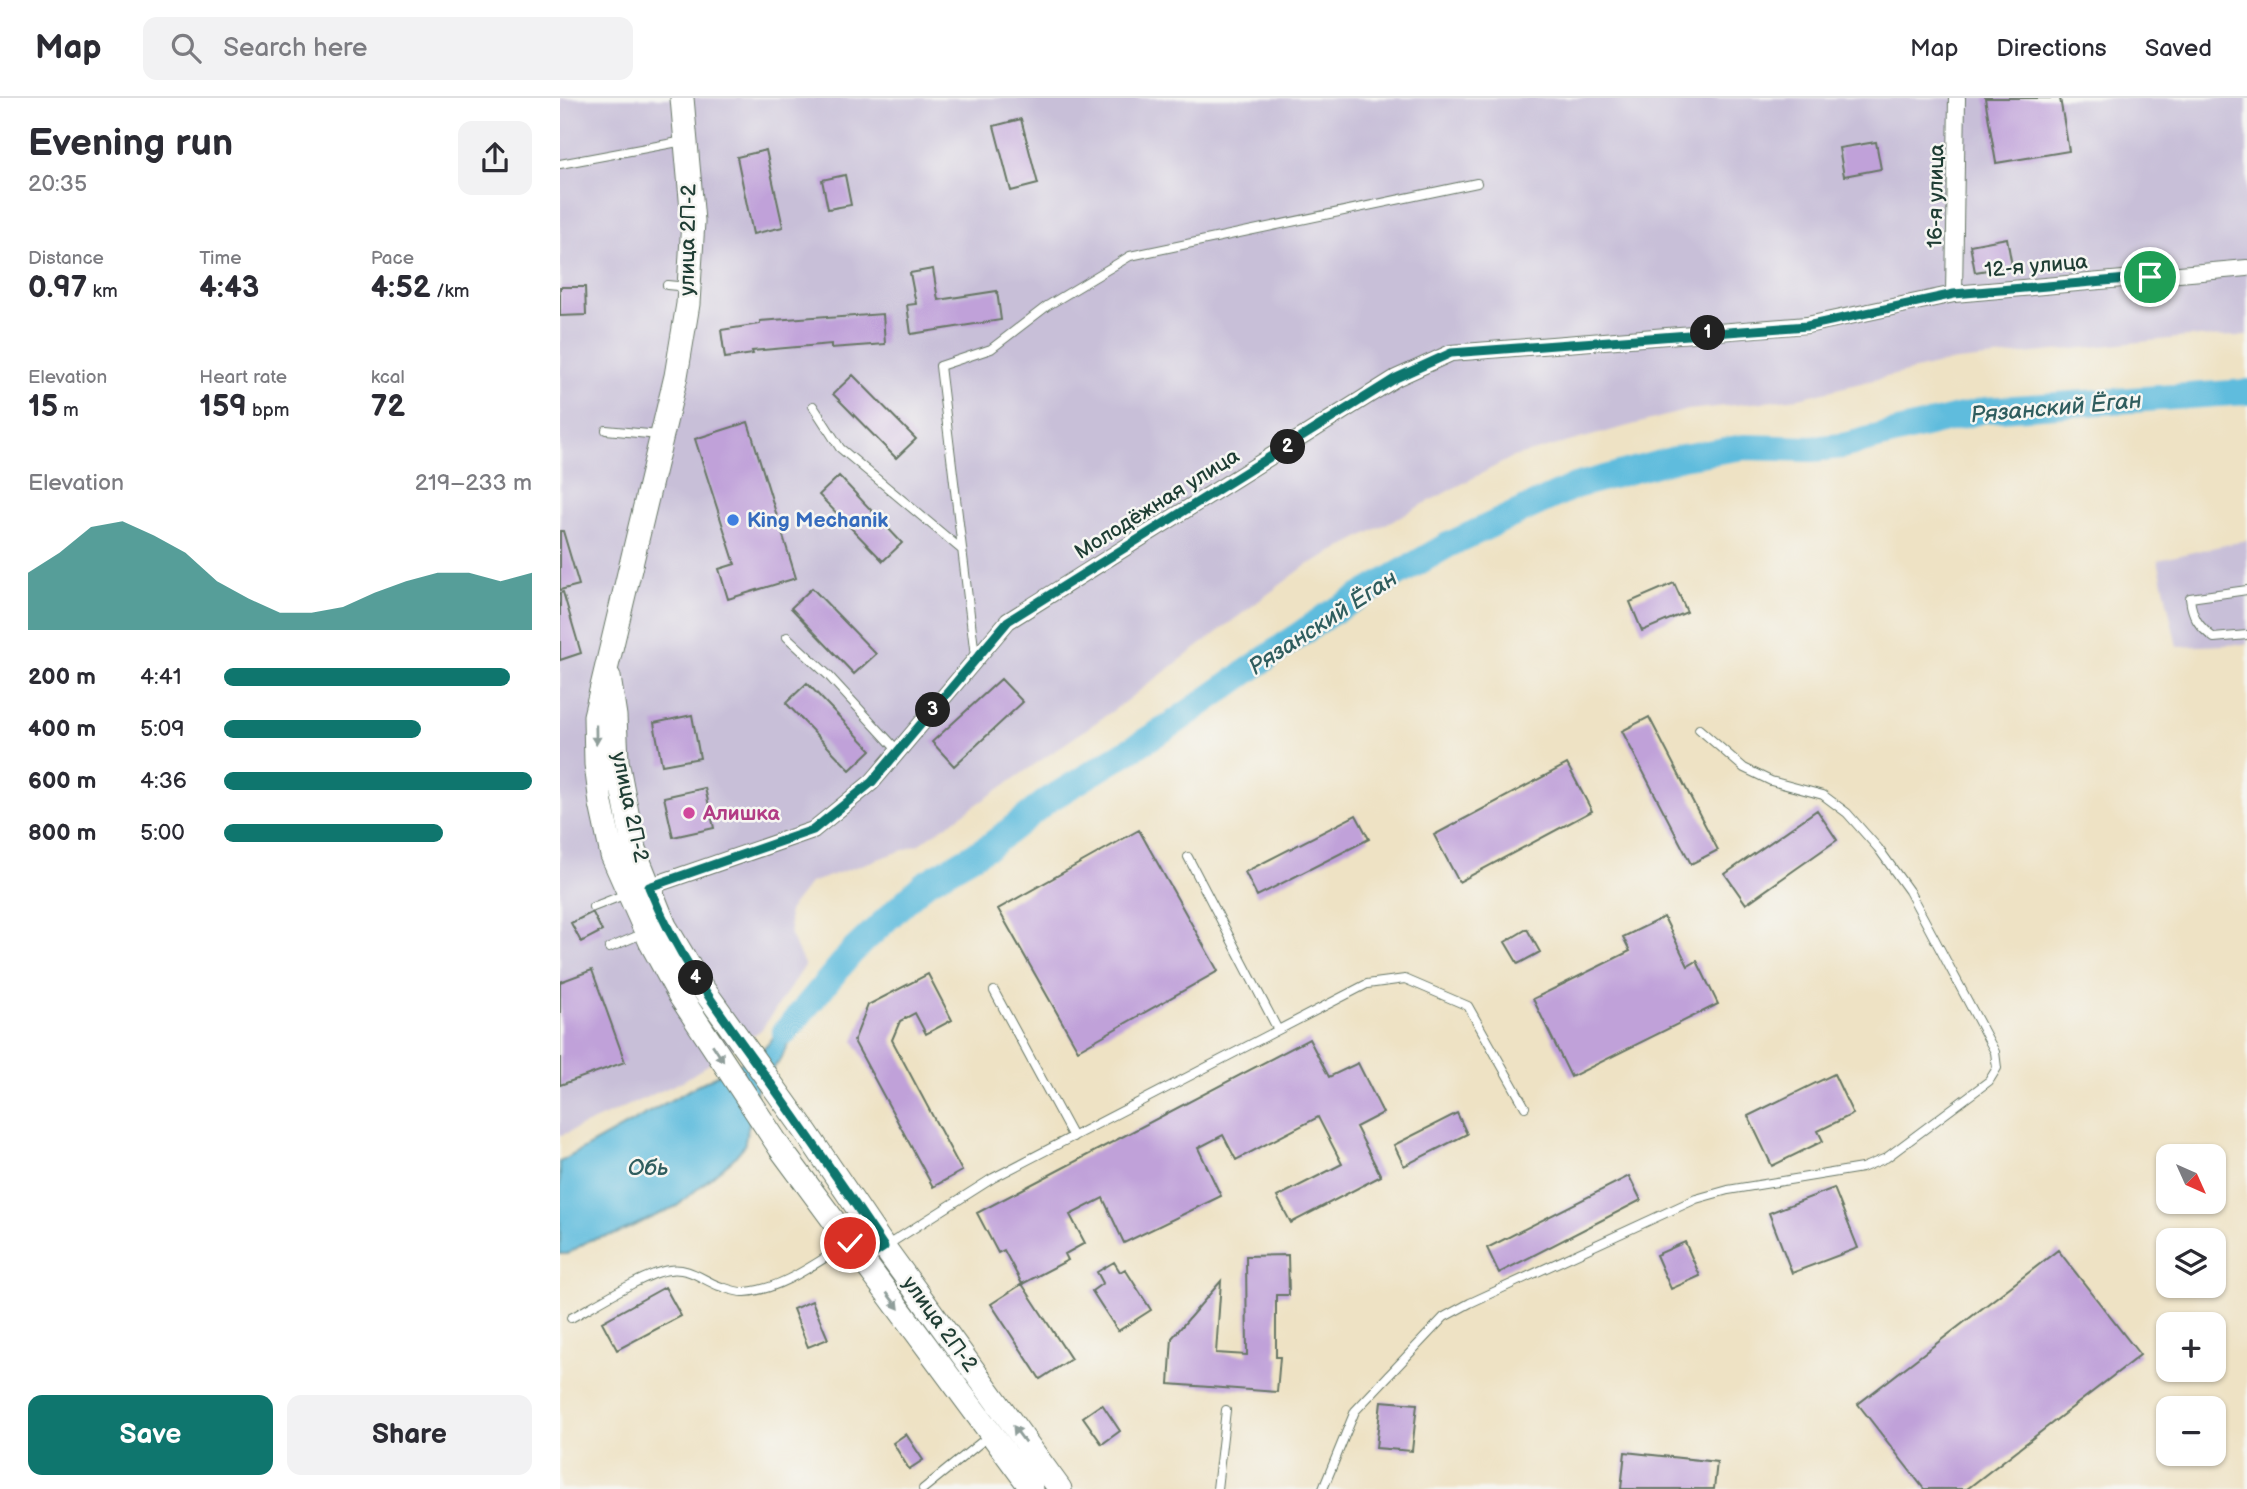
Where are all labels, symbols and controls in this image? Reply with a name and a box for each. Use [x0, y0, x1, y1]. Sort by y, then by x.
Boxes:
search box [143, 17, 633, 80]
text: Map [35, 28, 101, 68]
icon: search [167, 29, 205, 67]
text: Search here [223, 33, 367, 64]
text: Map [1910, 34, 1958, 63]
text: Directions [1996, 34, 2107, 63]
text: Saved [2145, 34, 2212, 63]
text: Evening run [28, 121, 233, 166]
button: share [458, 121, 532, 195]
street label: 16-я улица [1923, 143, 1949, 248]
text: 20:35 [28, 170, 87, 198]
street label: улица 2П-2 [675, 183, 701, 296]
text: Distance [28, 247, 104, 270]
text: Time [199, 247, 241, 270]
text: Pace [371, 247, 414, 270]
pin [2120, 247, 2180, 307]
street label: 12-я улица [1983, 249, 2089, 283]
icon: arrive [2131, 258, 2169, 296]
text: 0.97 [28, 270, 87, 306]
text: 4:43 [199, 270, 259, 306]
text: 4:52 [371, 270, 431, 306]
text: km [87, 280, 118, 303]
text: /km [431, 280, 470, 303]
pin: 1 [1690, 316, 1726, 350]
text: 1 [1704, 321, 1712, 344]
text: Elevation [28, 366, 107, 389]
text: Heart rate [199, 366, 287, 389]
text: kcal [371, 366, 405, 389]
water label: Рязанский Ёган [1969, 387, 2143, 429]
text: 15 [28, 389, 58, 425]
text: 159 [199, 389, 247, 425]
text: 72 [371, 389, 405, 425]
text: m [58, 399, 79, 422]
text: bpm [247, 399, 289, 422]
pin: 2 [1270, 430, 1306, 464]
text: 2 [1282, 435, 1293, 458]
street label: Молодёжная улица [1070, 443, 1244, 565]
text: Elevation [28, 469, 124, 497]
text: 219–233 m [415, 469, 532, 497]
place label: King Mechanik [747, 508, 888, 533]
marker: King Mechanik [725, 512, 741, 528]
water label: Рязанский Ёган [1243, 564, 1403, 682]
text: 200 m [28, 663, 96, 691]
text: 4:41 [140, 663, 182, 691]
pin: 3 [916, 692, 950, 728]
text: 3 [927, 698, 938, 721]
text: 400 m [28, 715, 96, 743]
text: 5:09 [140, 715, 185, 743]
one-way arrow [590, 724, 602, 746]
street label: улица 2П-2 [606, 750, 654, 865]
text: 600 m [28, 767, 96, 795]
text: 4:36 [140, 767, 187, 795]
place label: Алишка [702, 801, 781, 826]
marker: Алишка [681, 805, 697, 821]
text: 800 m [28, 819, 96, 847]
text: 5:00 [140, 819, 185, 847]
pin: 4 [678, 960, 714, 996]
text: 4 [690, 966, 701, 989]
one-way arrow [711, 1044, 725, 1062]
north arrow [2156, 1144, 2226, 1214]
map controls [2156, 1144, 2226, 1466]
water label: Обь [628, 1154, 668, 1182]
pin [820, 1213, 880, 1273]
icon: check [831, 1224, 869, 1262]
button: layers [2156, 1228, 2226, 1298]
street label: улица 2П-2 [897, 1271, 983, 1377]
one-way arrow [886, 1292, 900, 1310]
button: + [2156, 1312, 2226, 1382]
button: Save [28, 1395, 273, 1475]
button: Share [287, 1395, 532, 1475]
button: − [2156, 1396, 2226, 1466]
one-way arrow [1013, 1425, 1027, 1443]

